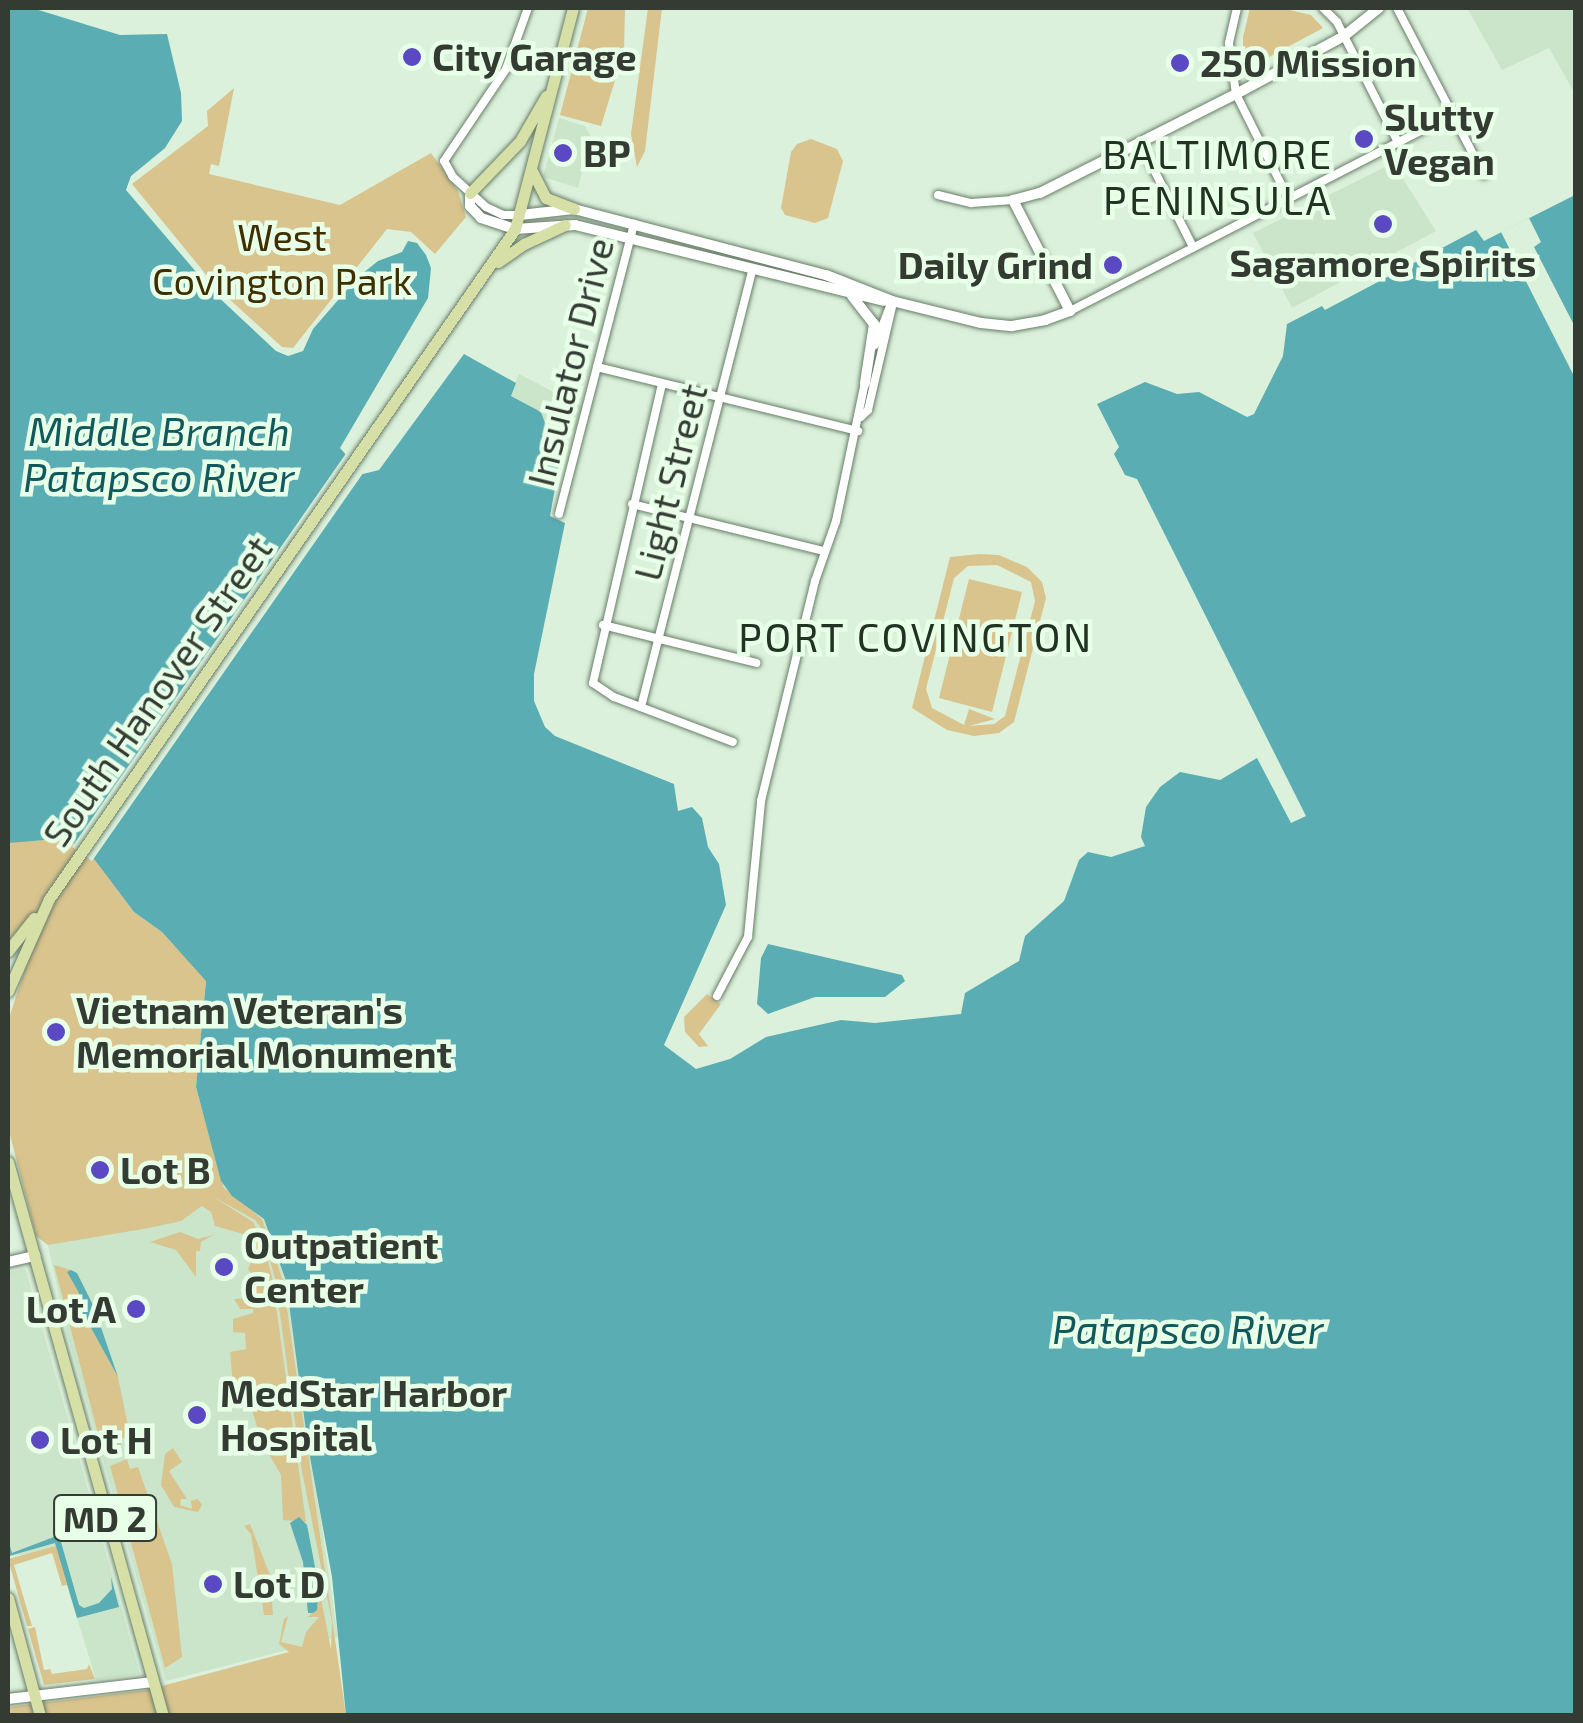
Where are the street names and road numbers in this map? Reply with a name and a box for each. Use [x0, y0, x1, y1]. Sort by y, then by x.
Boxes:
street label: Insulator Drive [517, 233, 623, 491]
street label: Light Street [624, 379, 716, 585]
street label: South Hanover Street [33, 527, 281, 855]
road number: MD 2 [52, 1488, 158, 1548]

